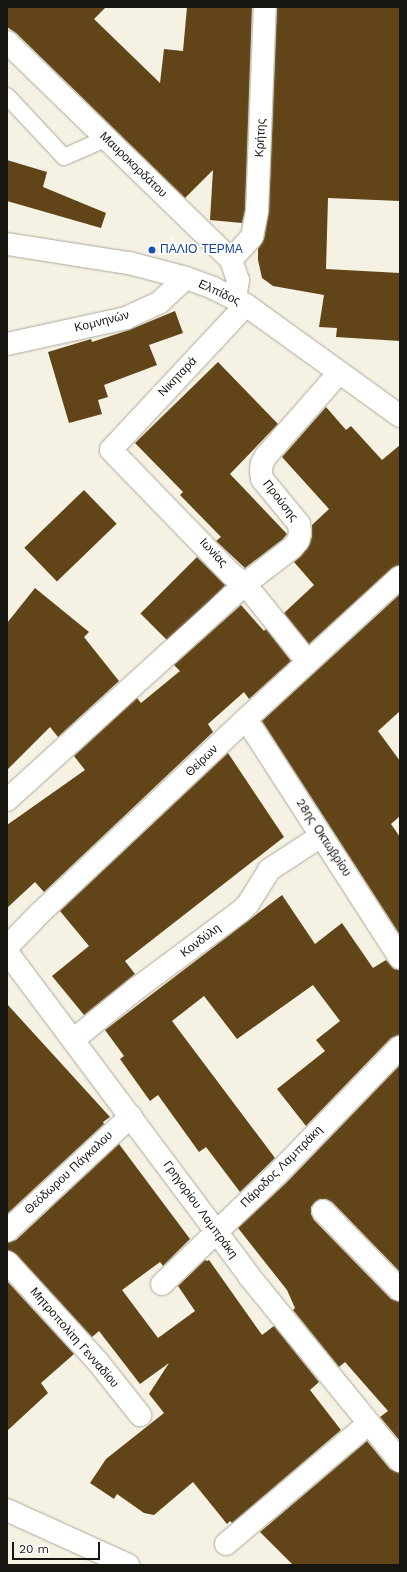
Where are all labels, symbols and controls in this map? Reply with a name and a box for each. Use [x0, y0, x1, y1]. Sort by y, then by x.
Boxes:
street label: Κρήτης [253, 118, 269, 158]
street label: Μαυροκορδάτου [96, 129, 170, 201]
place label: ΠΑΛΙΟ ΤΕΡΜΑ [160, 243, 243, 257]
marker: ΠΑΛΙΟ ΤΕΡΜΑ [147, 245, 157, 255]
street label: Ελπίδος [196, 277, 242, 309]
street label: Κομνηνών [73, 308, 131, 336]
street label: Νικηταρά [156, 354, 200, 400]
street label: Προύσης [259, 477, 301, 525]
street label: Ιωνίας [196, 536, 230, 570]
street label: Θείρων [183, 742, 221, 780]
street label: 28ης Οκτωβρίου [292, 796, 354, 880]
street label: Κονδύλη [178, 921, 224, 961]
street label: Πάροδος Λαμπράκη [238, 1123, 326, 1211]
street label: Θεόδωρου Πάγκαλου [22, 1129, 116, 1217]
street label: Γρηγορίου Λαμπράκη [160, 1158, 240, 1262]
street label: Μητροπολίτη Γενναδίου [27, 1285, 121, 1391]
scale bar [14, 1534, 102, 1560]
text: 20 m [19, 1542, 49, 1556]

